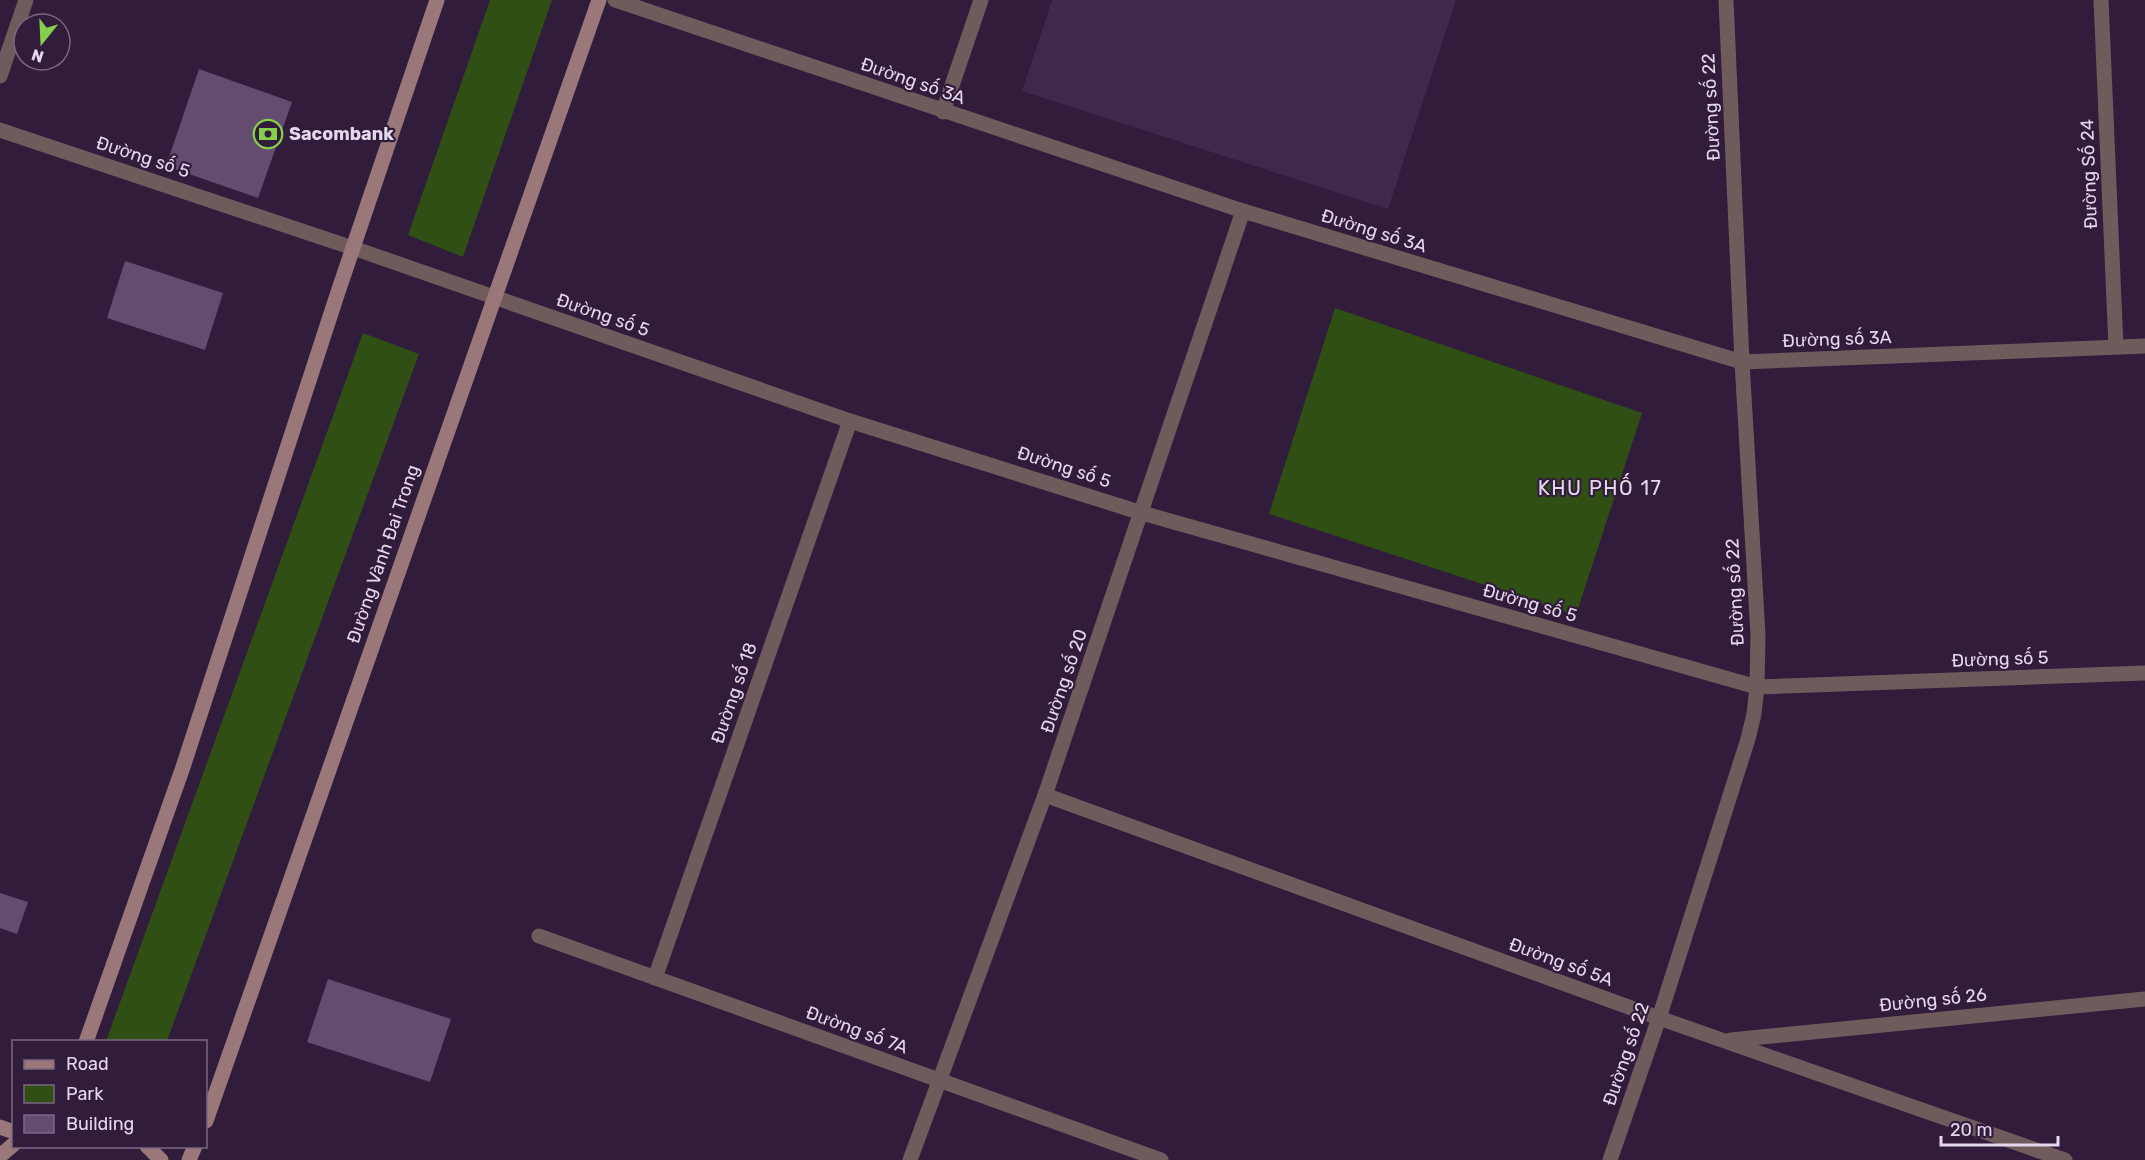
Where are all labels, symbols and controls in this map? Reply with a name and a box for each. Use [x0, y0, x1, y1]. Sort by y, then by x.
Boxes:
north arrow [12, 12, 72, 72]
text: N [29, 45, 46, 67]
street label: Đường số 3A [858, 52, 969, 109]
street label: Đường số 22 [1696, 53, 1725, 161]
bank icon: Sacombank [252, 118, 284, 150]
street label: Đường Số 24 [2075, 119, 2102, 229]
place label: Sacombank [289, 123, 394, 145]
street label: Đường số 5 [93, 131, 193, 182]
street label: Đường số 3A [1319, 204, 1430, 257]
street label: Đường số 5 [554, 288, 653, 341]
street label: Đường số 3A [1782, 325, 1892, 352]
street label: Đường số 5 [1014, 441, 1114, 492]
street label: Đường Vành Đai Trong [342, 462, 424, 646]
district label: KHU PHỐ 17 [1538, 473, 1662, 500]
street label: Đường số 22 [1720, 538, 1749, 646]
street label: Đường số 5 [1480, 578, 1580, 627]
street label: Đường số 20 [1035, 626, 1092, 736]
street label: Đường số 18 [706, 639, 762, 746]
street label: Đường số 5 [1951, 645, 2049, 672]
street label: Đường số 5A [1506, 932, 1616, 991]
street label: Đường số 26 [1878, 983, 1988, 1017]
street label: Đường số 22 [1597, 999, 1654, 1108]
street label: Đường số 7A [803, 1001, 911, 1059]
legend [12, 1040, 207, 1148]
text: Road [66, 1053, 109, 1075]
text: Park [66, 1083, 104, 1105]
scale bar [1941, 1109, 2058, 1147]
text: Building [66, 1113, 134, 1135]
text: 20 m [1950, 1119, 1992, 1141]

